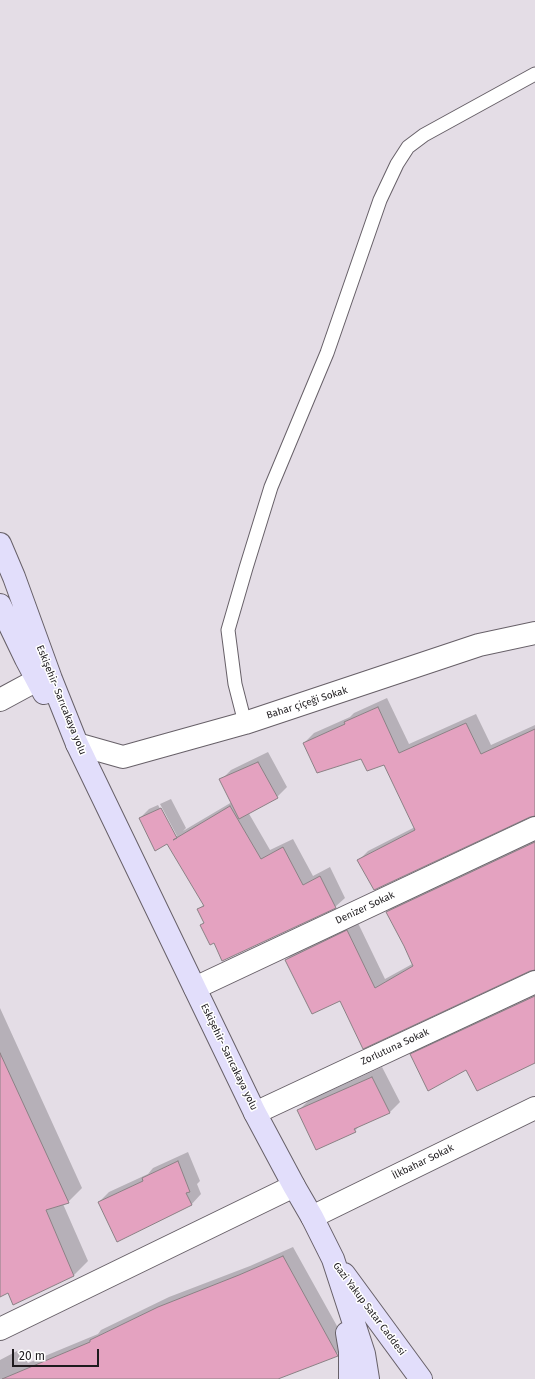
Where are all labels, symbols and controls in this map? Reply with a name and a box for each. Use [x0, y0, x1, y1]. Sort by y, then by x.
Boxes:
street label: Eskişehir- Sarıcakaya yolu [33, 643, 89, 757]
street label: Bahar çiçeği Sokak [265, 684, 349, 722]
street label: Denizer Sokak [334, 889, 396, 927]
street label: Eskişehir- Sarıcakaya yolu [198, 1002, 260, 1112]
street label: Zorlutuna Sokak [359, 1026, 431, 1068]
street label: İlkbahar Sokak [390, 1142, 456, 1182]
street label: Gazi Yakup Satar Caddesi [330, 1260, 408, 1358]
scale bar [14, 1341, 101, 1367]
text: 20 m [19, 1349, 45, 1363]

